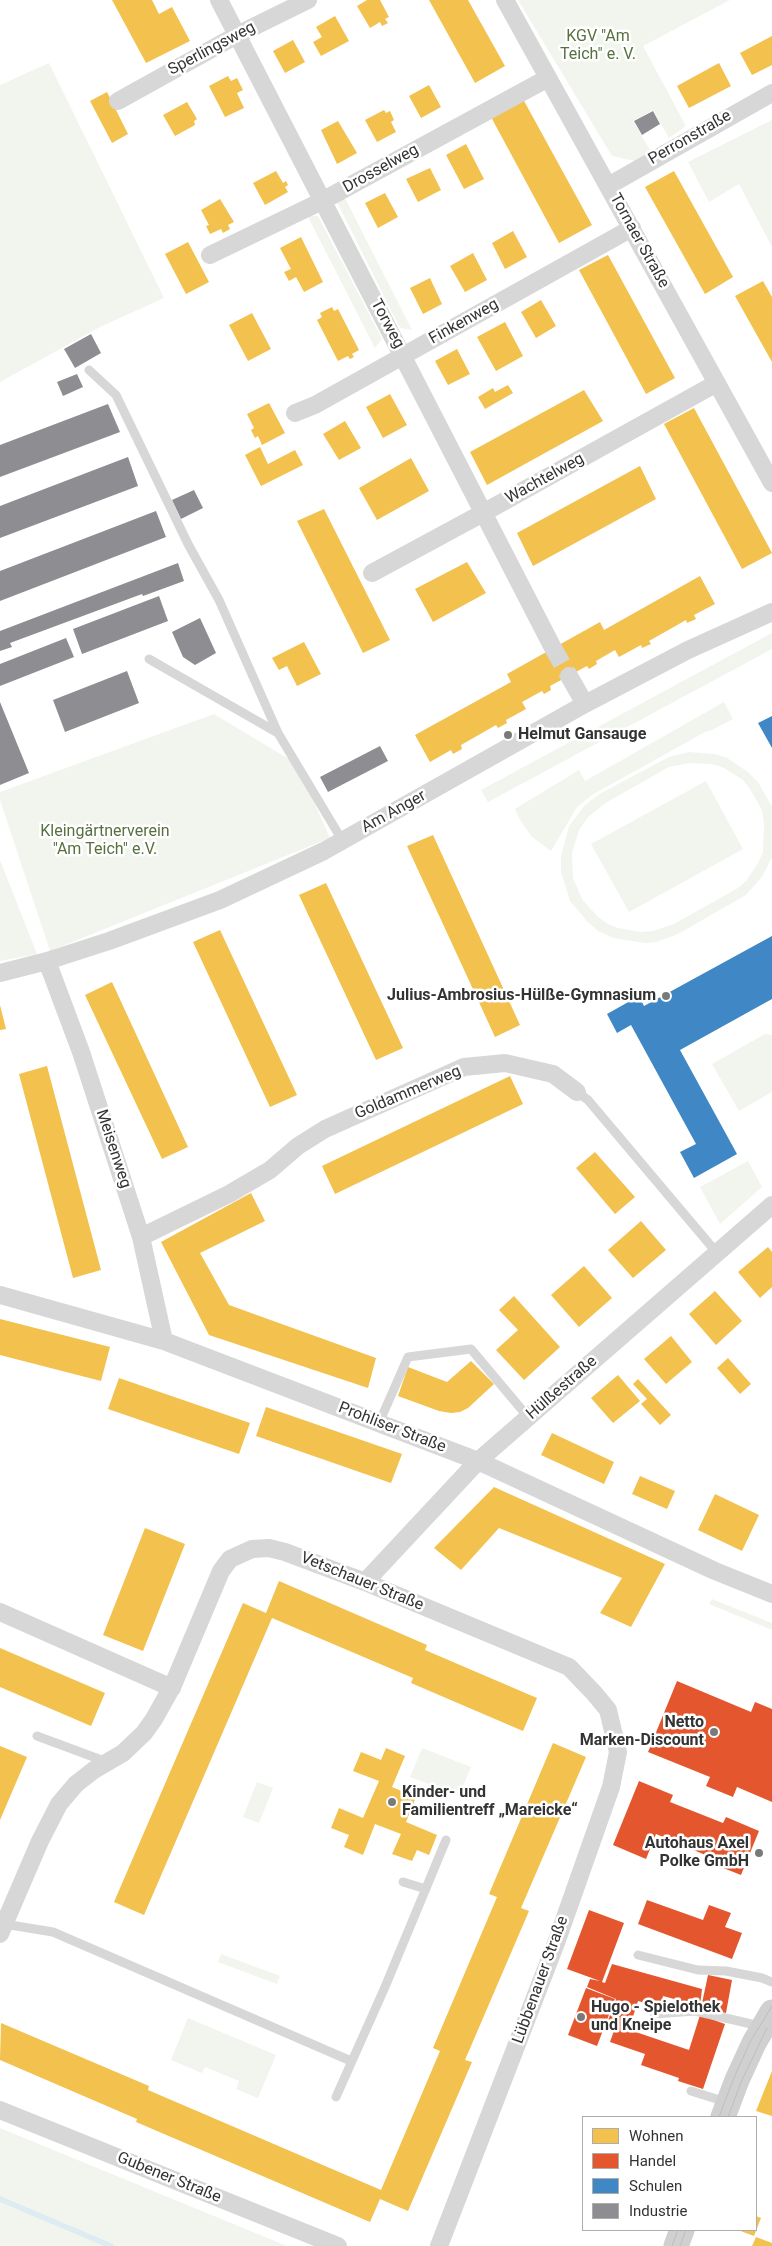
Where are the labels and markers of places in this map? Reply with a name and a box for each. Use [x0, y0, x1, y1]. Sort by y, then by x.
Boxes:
place label: Helmut Gansauge [518, 725, 646, 745]
marker: Helmut Gansauge [502, 729, 514, 741]
place label: Julius-Ambrosius-Hülße-Gymnasium [387, 986, 656, 1006]
marker: Julius-Ambrosius-Hülße-Gymnasium [660, 990, 672, 1002]
place label: Netto Marken-Discount [580, 1713, 704, 1751]
marker: Netto Marken-Discount [708, 1726, 720, 1738]
place label: Kinder- und Familientreff „Mareicke“ [402, 1783, 578, 1821]
marker: Kinder- und Familientreff „Mareicke“ [386, 1796, 398, 1808]
place label: Autohaus Axel Polke GmbH [645, 1834, 749, 1872]
marker: Autohaus Axel Polke GmbH [753, 1847, 765, 1859]
place label: Hugo - Spielothek und Kneipe [591, 1998, 720, 2036]
marker: Hugo - Spielothek und Kneipe [575, 2011, 587, 2023]

